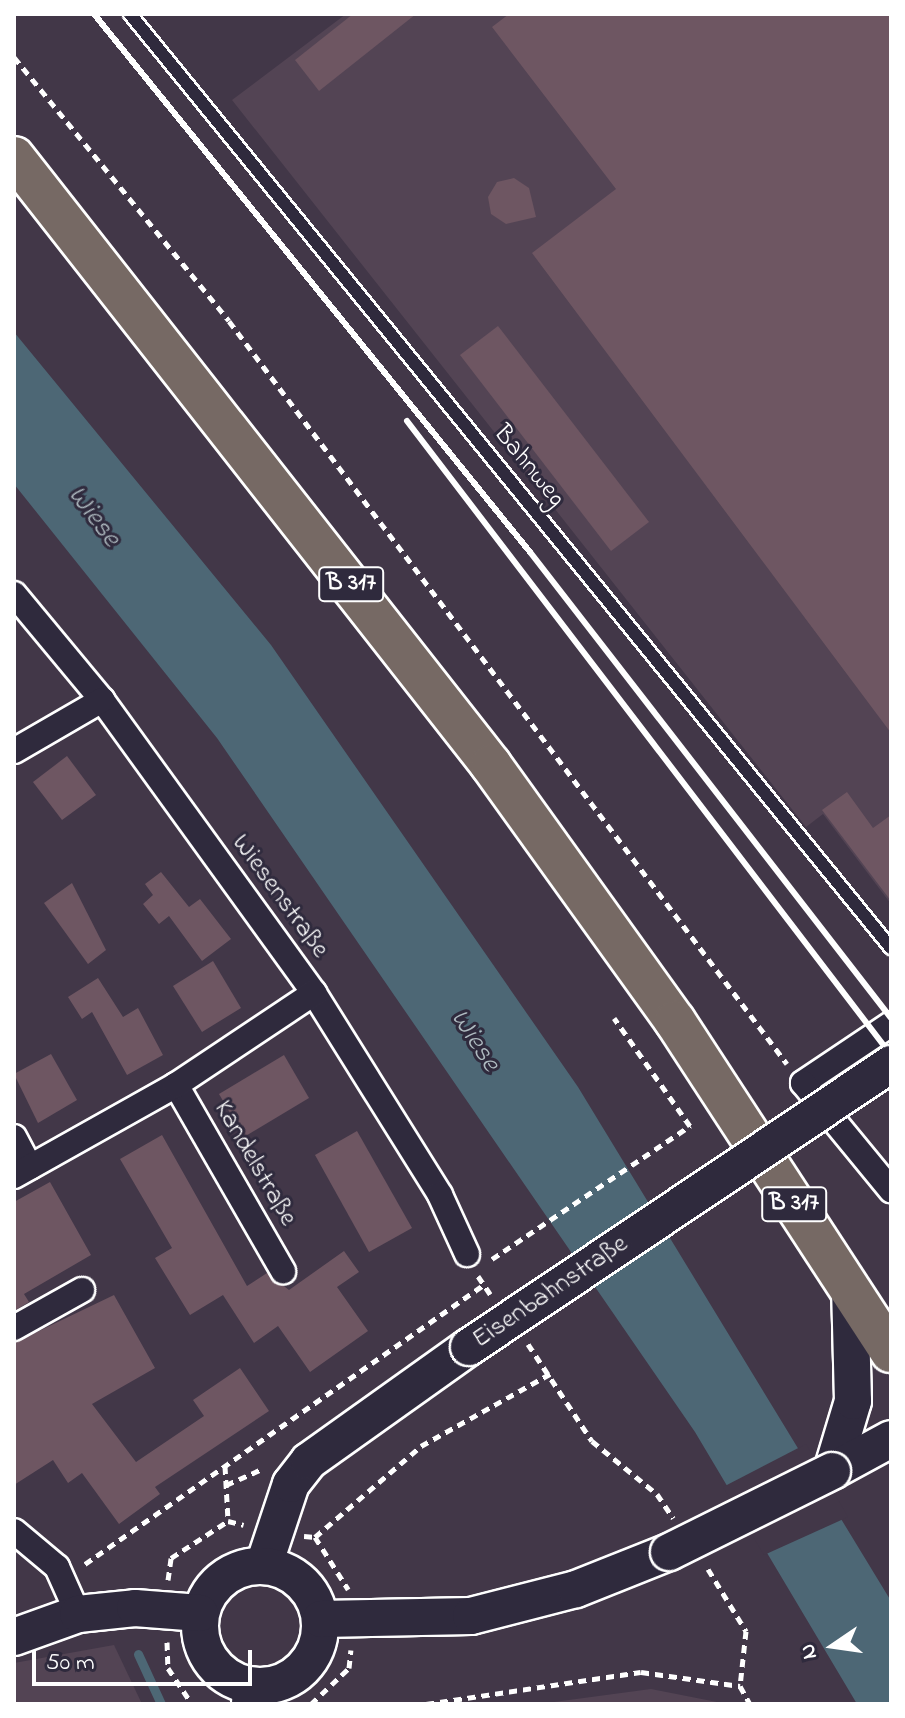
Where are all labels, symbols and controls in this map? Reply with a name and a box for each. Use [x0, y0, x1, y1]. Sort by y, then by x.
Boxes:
street label: Bahnweg [485, 419, 571, 515]
water label: Wiese [59, 480, 127, 554]
road number: B 317 [317, 564, 385, 604]
street label: Wiesenstraße [224, 829, 334, 965]
water label: Wiese [442, 1004, 506, 1078]
street label: Kandelstraße [206, 1096, 302, 1232]
road number: B 317 [760, 1184, 828, 1224]
street label: Eisenbahnstraße [468, 1230, 634, 1356]
north arrow [793, 1606, 873, 1686]
scale bar [36, 1634, 256, 1684]
text: N [792, 1641, 827, 1662]
text: 50 m [46, 1646, 95, 1681]

